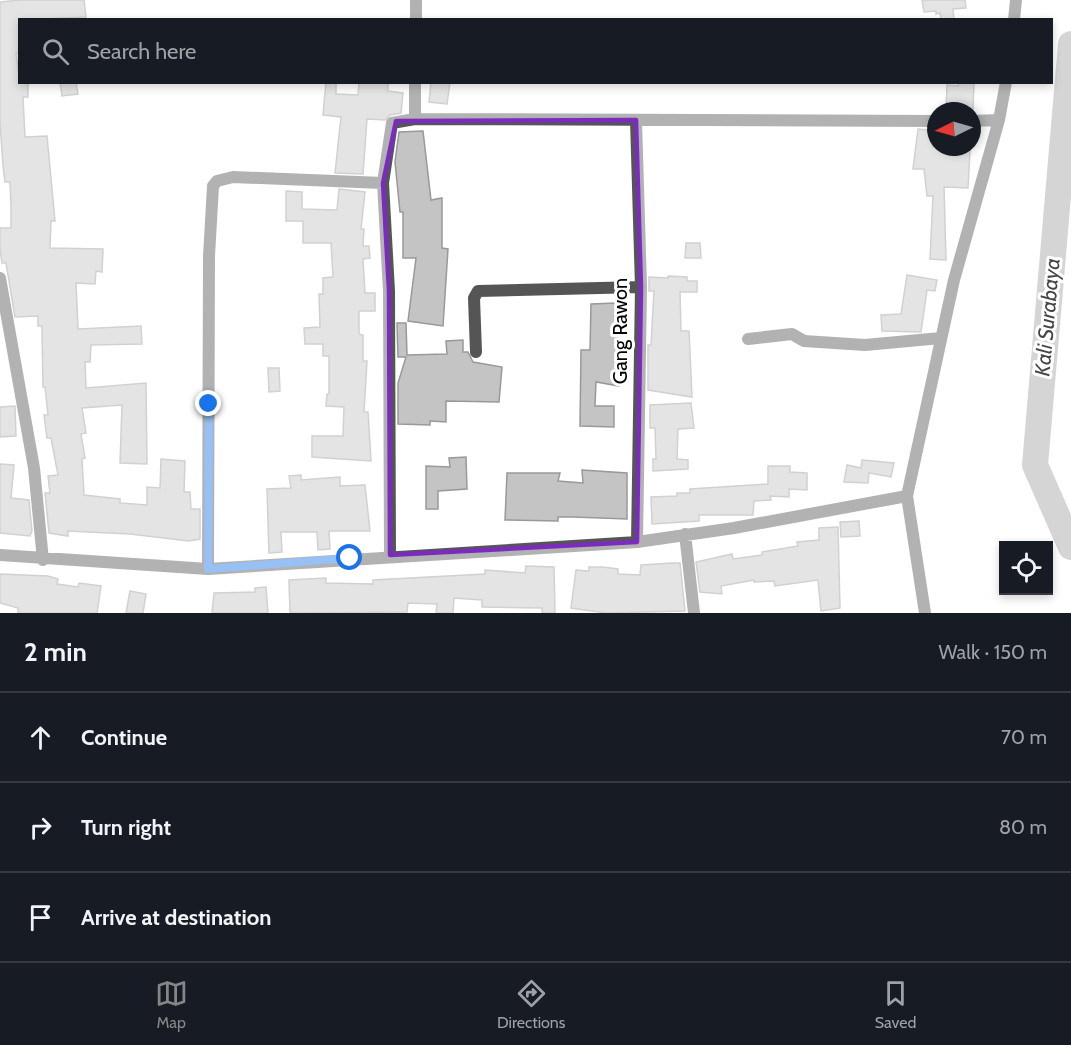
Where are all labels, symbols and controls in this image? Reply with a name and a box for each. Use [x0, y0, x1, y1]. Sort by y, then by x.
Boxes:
search box [18, 18, 1053, 84]
icon: search [39, 35, 72, 68]
text: Search here [87, 38, 196, 65]
north arrow [927, 102, 981, 156]
water label: Kali Surabaya [1029, 257, 1065, 377]
street label: Gang Rawon [608, 278, 632, 384]
route end [195, 390, 221, 416]
map controls [999, 541, 1053, 595]
button: locate [999, 541, 1053, 595]
route start [336, 544, 362, 570]
text: 2 min [24, 636, 87, 668]
text: Walk · 150 m [939, 640, 1047, 664]
icon: ahead [24, 721, 57, 754]
text: Continue [81, 724, 167, 751]
text: 70 m [1001, 725, 1047, 749]
icon: right [24, 811, 57, 844]
text: Turn right [81, 814, 171, 841]
text: 80 m [999, 815, 1047, 839]
icon: arrive [24, 901, 57, 934]
text: Arrive at destination [81, 904, 271, 931]
tab: Map [155, 977, 188, 1032]
tab: Directions [497, 977, 565, 1032]
tab: Saved [875, 977, 916, 1032]

